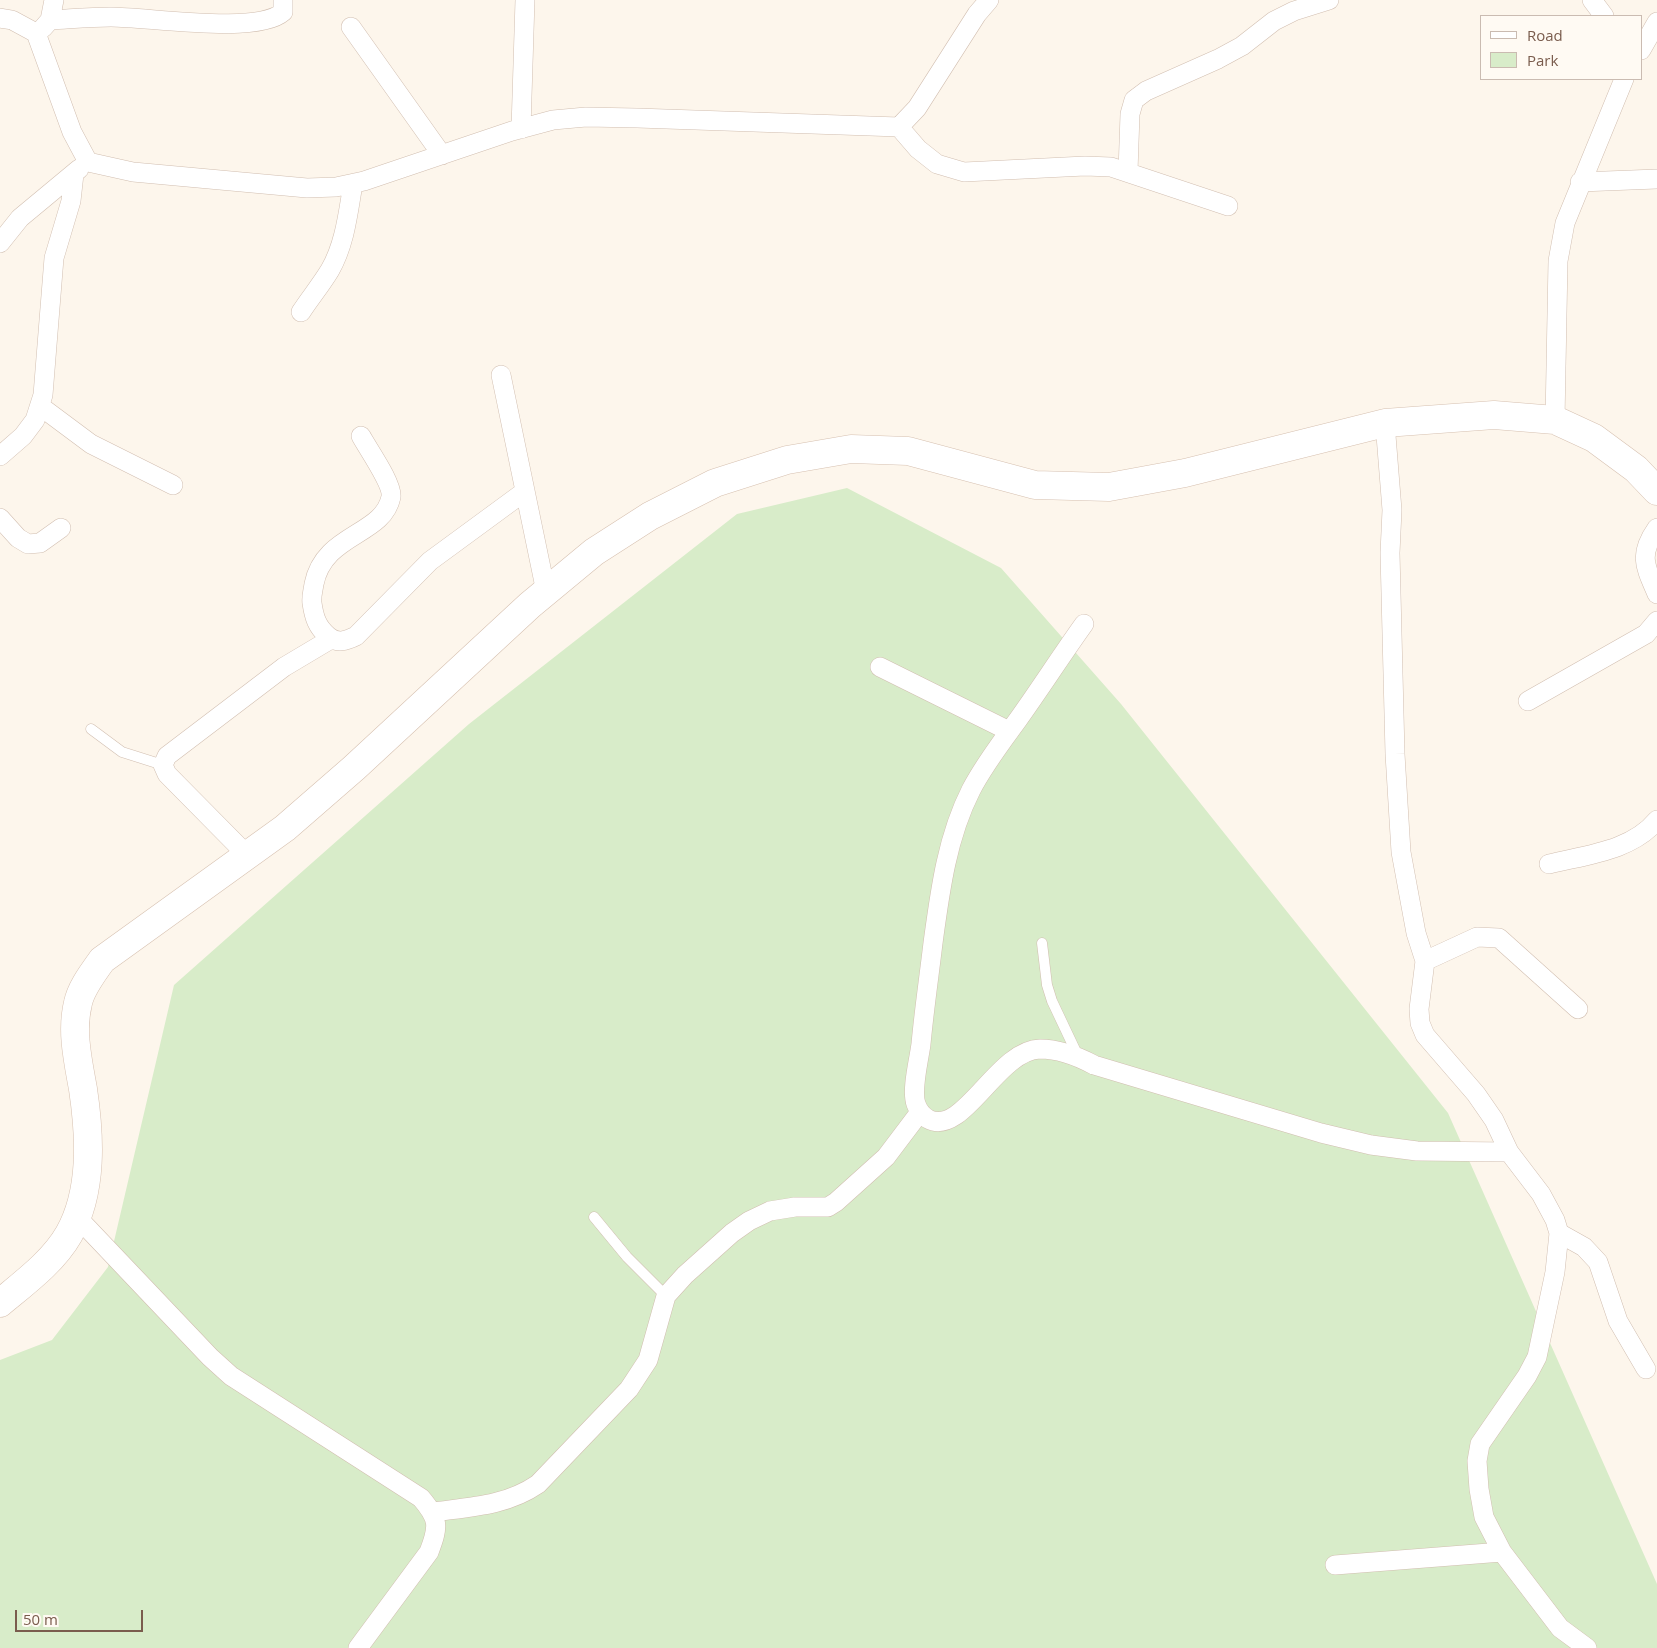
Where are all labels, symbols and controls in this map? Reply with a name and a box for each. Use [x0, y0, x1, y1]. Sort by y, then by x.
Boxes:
legend [1480, 15, 1642, 80]
text: Road [1527, 25, 1563, 45]
text: Park [1527, 50, 1558, 70]
scale bar [18, 1600, 145, 1632]
text: 50 m [23, 1609, 58, 1629]

